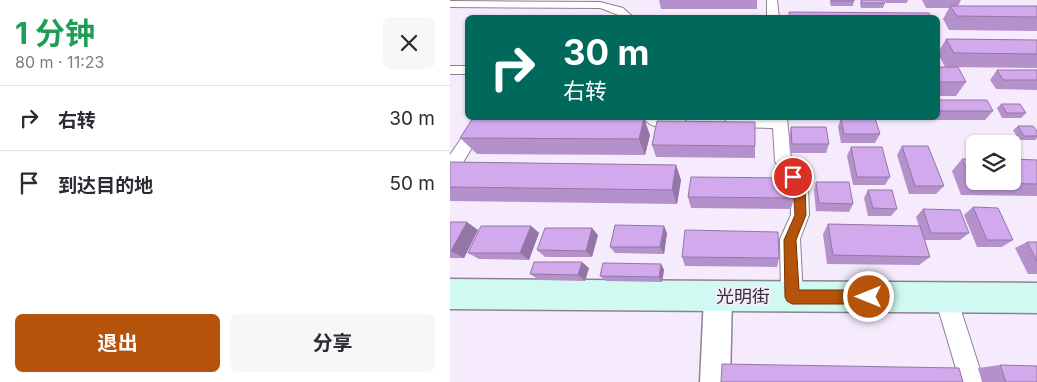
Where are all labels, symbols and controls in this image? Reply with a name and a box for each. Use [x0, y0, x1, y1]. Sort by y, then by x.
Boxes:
text: 1 分钟 [15, 15, 95, 51]
button: close [383, 17, 435, 69]
text: 30 m [563, 31, 649, 73]
icon: right [480, 35, 545, 100]
text: 80 m · 11:23 [15, 52, 104, 72]
text: 右转 [563, 78, 607, 104]
icon: right [15, 104, 43, 132]
text: 30 m [389, 107, 435, 130]
text: 右转 [58, 109, 96, 132]
map controls [966, 135, 1021, 190]
button: layers [966, 135, 1021, 190]
pin [772, 156, 814, 198]
icon: arrive [779, 163, 807, 191]
icon: arrive [15, 169, 43, 197]
text: 50 m [389, 172, 435, 195]
text: 到达目的地 [58, 174, 153, 197]
position arrow [842, 270, 894, 322]
street label: 光明街 [716, 286, 770, 307]
button: 退出 [15, 314, 220, 372]
button: 分享 [230, 314, 435, 372]

